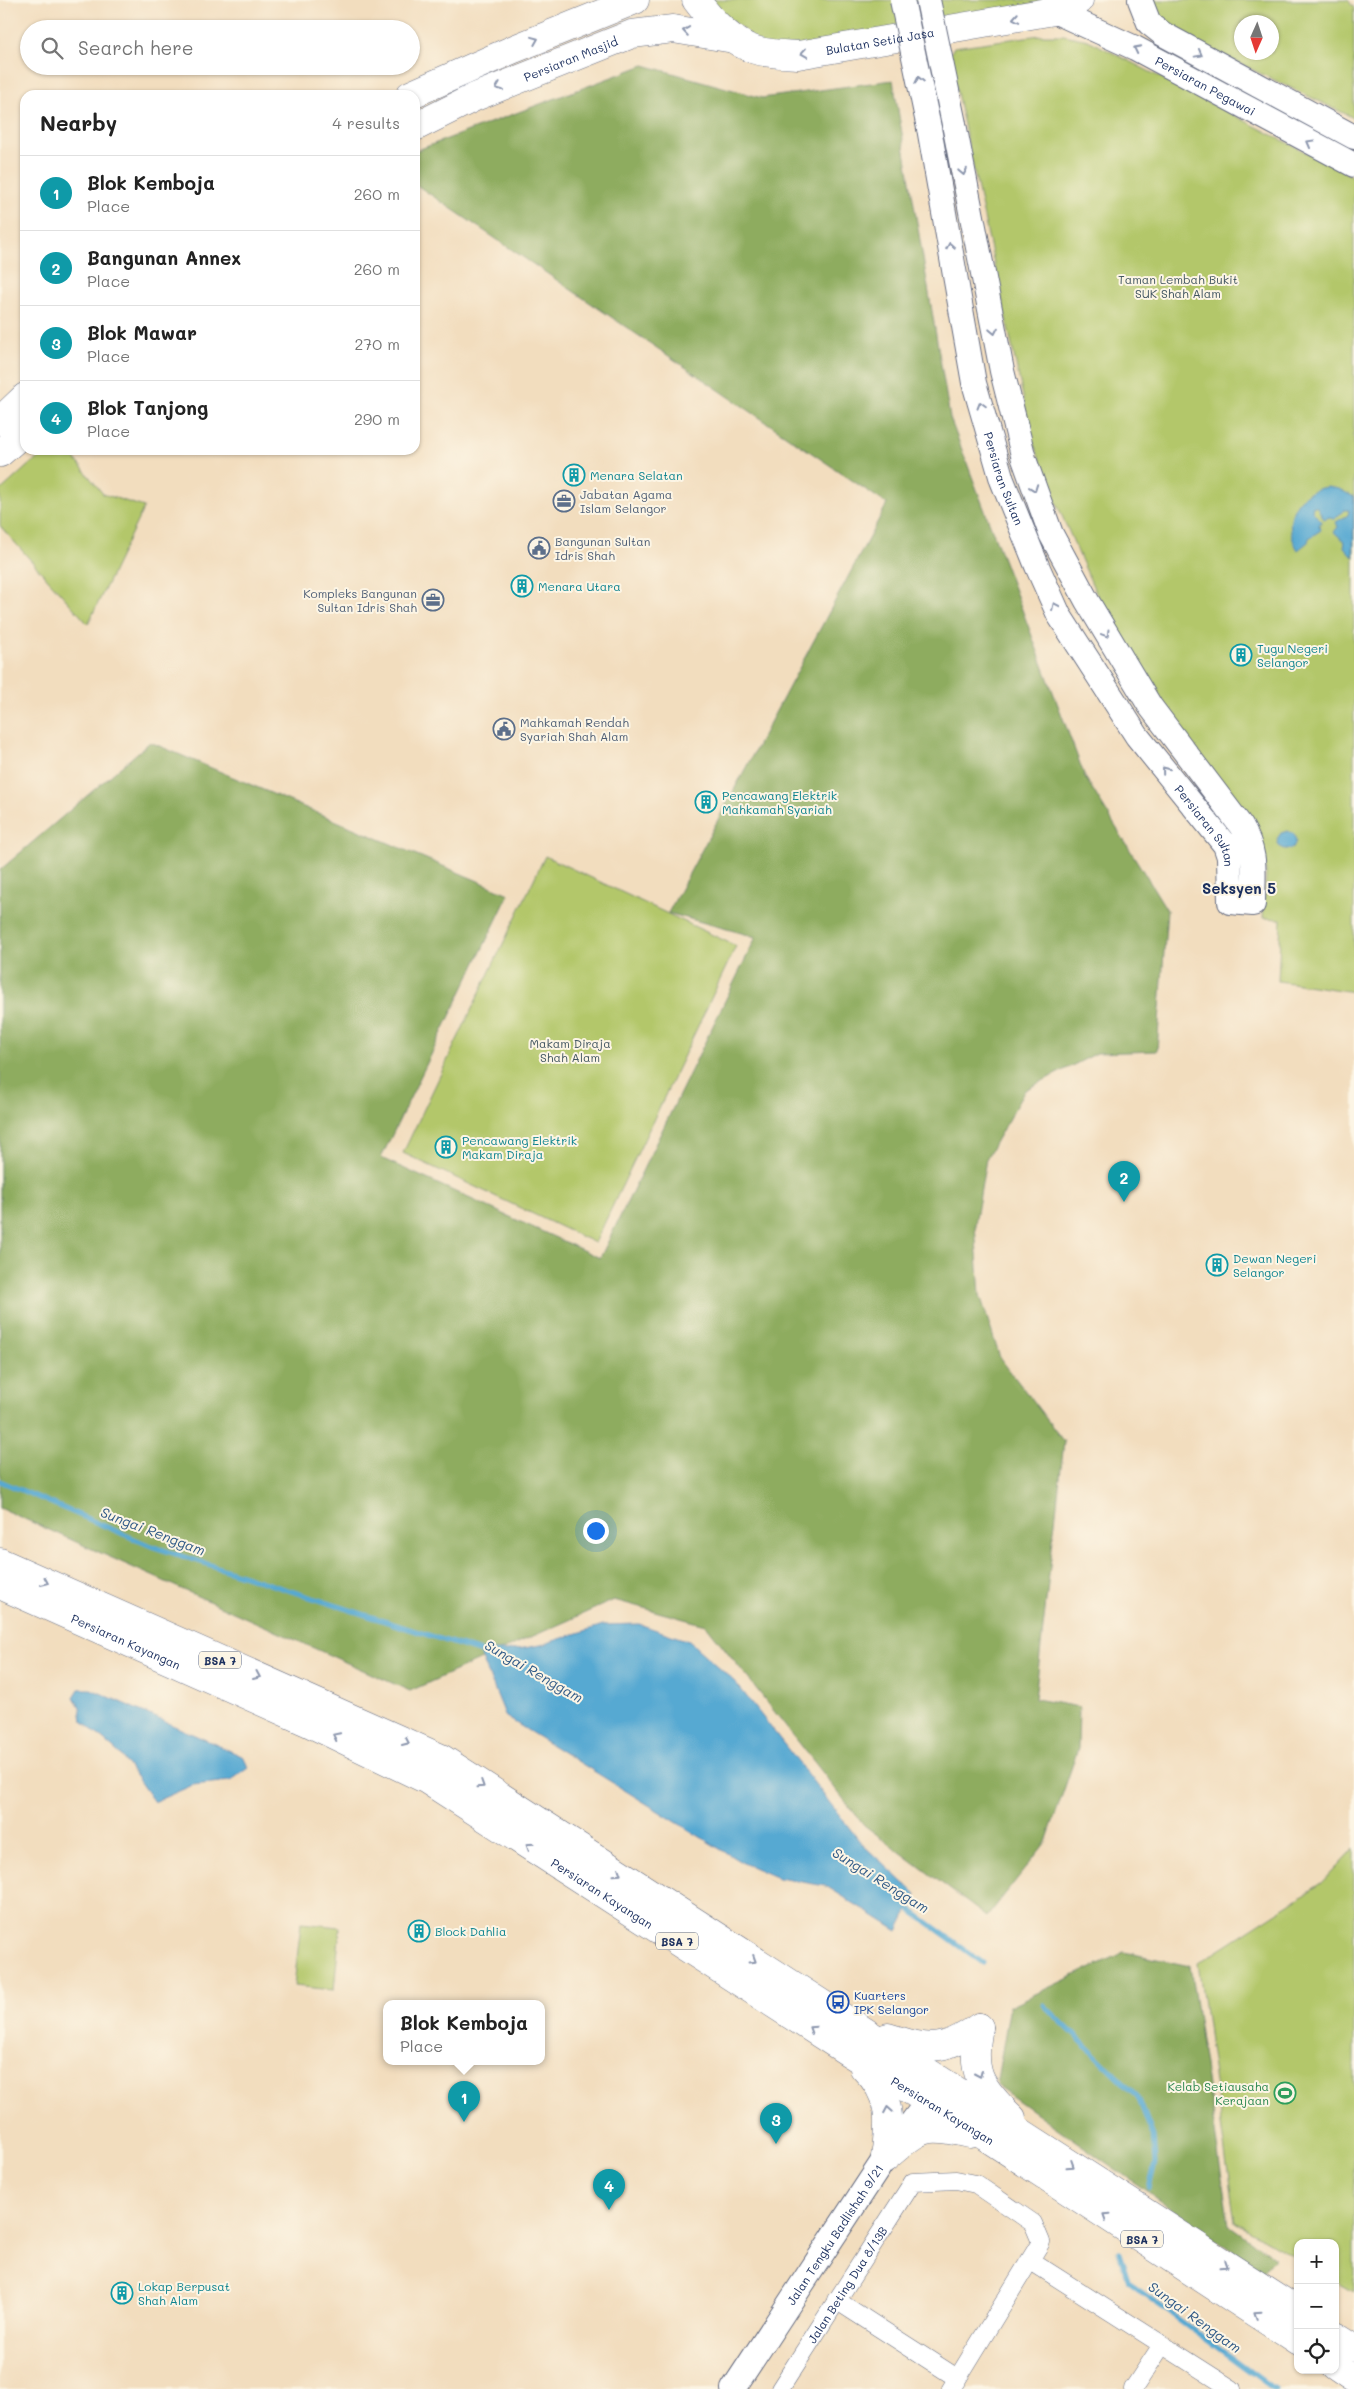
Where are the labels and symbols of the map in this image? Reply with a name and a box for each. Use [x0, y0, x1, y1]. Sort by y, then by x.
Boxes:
one-way arrow [1012, 12, 1021, 22]
north arrow [1234, 15, 1279, 60]
street label: Bulatan Setia Jasa [825, 24, 935, 58]
one-way arrow [681, 26, 690, 36]
street label: Persiaran Masjid [521, 32, 620, 85]
one-way arrow [530, 36, 539, 47]
one-way arrow [1133, 45, 1142, 55]
one-way arrow [800, 48, 809, 58]
one-way arrow [1194, 48, 1203, 58]
street label: Persiaran Pegawai [1153, 52, 1258, 119]
one-way arrow [914, 76, 925, 85]
one-way arrow [495, 81, 504, 92]
one-way arrow [1307, 140, 1316, 150]
one-way arrow [958, 167, 968, 176]
one-way arrow [945, 241, 955, 250]
park label: Taman Lembah Bukit SUK Shah Alam [1118, 271, 1238, 301]
one-way arrow [988, 327, 999, 336]
one-way arrow [976, 401, 986, 410]
street label: Persiaran Sultan [981, 430, 1027, 527]
building icon: Menara Selatan [562, 463, 586, 487]
place label: Menara Selatan [590, 467, 683, 483]
one-way arrow [1029, 484, 1039, 492]
place label: Jabatan Agama Islam Selangor [580, 486, 672, 516]
office icon: Jabatan Agama Islam Selangor [552, 489, 576, 513]
place label: Bangunan Sultan Idris Shah [555, 533, 650, 563]
public building icon: Bangunan Sultan Idris Shah [527, 536, 551, 560]
building icon: Menara Utara [510, 574, 534, 598]
place label: Menara Utara [538, 578, 621, 594]
place label: Kompleks Bangunan Sultan Idris Shah [303, 585, 417, 615]
office icon: Kompleks Bangunan Sultan Idris Shah [421, 588, 445, 612]
one-way arrow [1051, 602, 1062, 611]
one-way arrow [1100, 628, 1110, 637]
place label: Tugu Negeri Selangor [1257, 640, 1328, 670]
building icon: Tugu Negeri Selangor [1229, 643, 1253, 667]
place label: Mahkamah Rendah Syariah Shah Alam [520, 714, 629, 744]
public building icon: Mahkamah Rendah Syariah Shah Alam [492, 717, 516, 741]
one-way arrow [1162, 767, 1170, 776]
street label: Persiaran Sultan [1171, 781, 1238, 867]
place label: Pencawang Elektrik Mahkamah Syariah [722, 787, 837, 817]
building icon: Pencawang Elektrik Mahkamah Syariah [694, 790, 718, 814]
district label: Seksyen 5 [1202, 878, 1276, 898]
park label: Makam Diraja Shah Alam [529, 1035, 611, 1065]
place label: Pencawang Elektrik Makam Diraja [462, 1132, 577, 1162]
building icon: Pencawang Elektrik Makam Diraja [434, 1135, 458, 1159]
pin: 2 [1108, 1161, 1140, 1202]
place label: Dewan Negeri Selangor [1233, 1250, 1316, 1280]
building icon: Dewan Negeri Selangor [1205, 1253, 1229, 1277]
water label: Sungai Renggam [98, 1502, 208, 1560]
your location [583, 1518, 609, 1544]
one-way arrow [40, 1576, 49, 1587]
street label: Persiaran Kayangan [69, 1610, 183, 1673]
water label: Sungai Renggam [481, 1635, 587, 1707]
road number: BSA 7 [199, 1652, 241, 1668]
one-way arrow [252, 1670, 261, 1681]
one-way arrow [332, 1732, 341, 1742]
one-way arrow [401, 1736, 410, 1747]
one-way arrow [476, 1779, 485, 1788]
one-way arrow [525, 1842, 534, 1852]
water label: Sungai Renggam [829, 1843, 933, 1917]
street label: Persiaran Kayangan [548, 1854, 656, 1932]
one-way arrow [612, 1867, 621, 1876]
building icon: Block Dahlia [407, 1919, 431, 1943]
place label: Block Dahlia [435, 1923, 507, 1939]
road number: BSA 7 [656, 1932, 698, 1950]
one-way arrow [748, 1954, 757, 1964]
place label: Kuarters IPK Selangor [854, 1987, 929, 2017]
bus stop icon: Kuarters IPK Selangor [826, 1990, 850, 2014]
one-way arrow [809, 2026, 818, 2035]
one-way arrow [973, 2069, 983, 2078]
street label: Persiaran Kayangan [888, 2073, 997, 2148]
place label: Kelab Setiausaha Kerajaan [1168, 2078, 1269, 2108]
pin: 1 [448, 2081, 480, 2122]
sports icon: Kelab Setiausaha Kerajaan [1273, 2081, 1297, 2105]
pin: 3 [760, 2103, 792, 2144]
one-way arrow [883, 2106, 893, 2114]
one-way arrow [1065, 2159, 1074, 2169]
street label: Jalan Tengku Badlishah 9/21 [783, 2161, 887, 2308]
pin: 4 [593, 2169, 625, 2210]
one-way arrow [1103, 2212, 1112, 2222]
street label: Jalan Beting Dua 8/13B [804, 2223, 891, 2346]
road number: BSA 7 [1121, 2230, 1163, 2248]
one-way arrow [1220, 2258, 1229, 2268]
water label: Sungai Renggam [1145, 2277, 1245, 2357]
place label: Lokap Berpusat Shah Alam [138, 2278, 230, 2308]
building icon: Lokap Berpusat Shah Alam [110, 2281, 134, 2305]
one-way arrow [1253, 2311, 1263, 2320]

